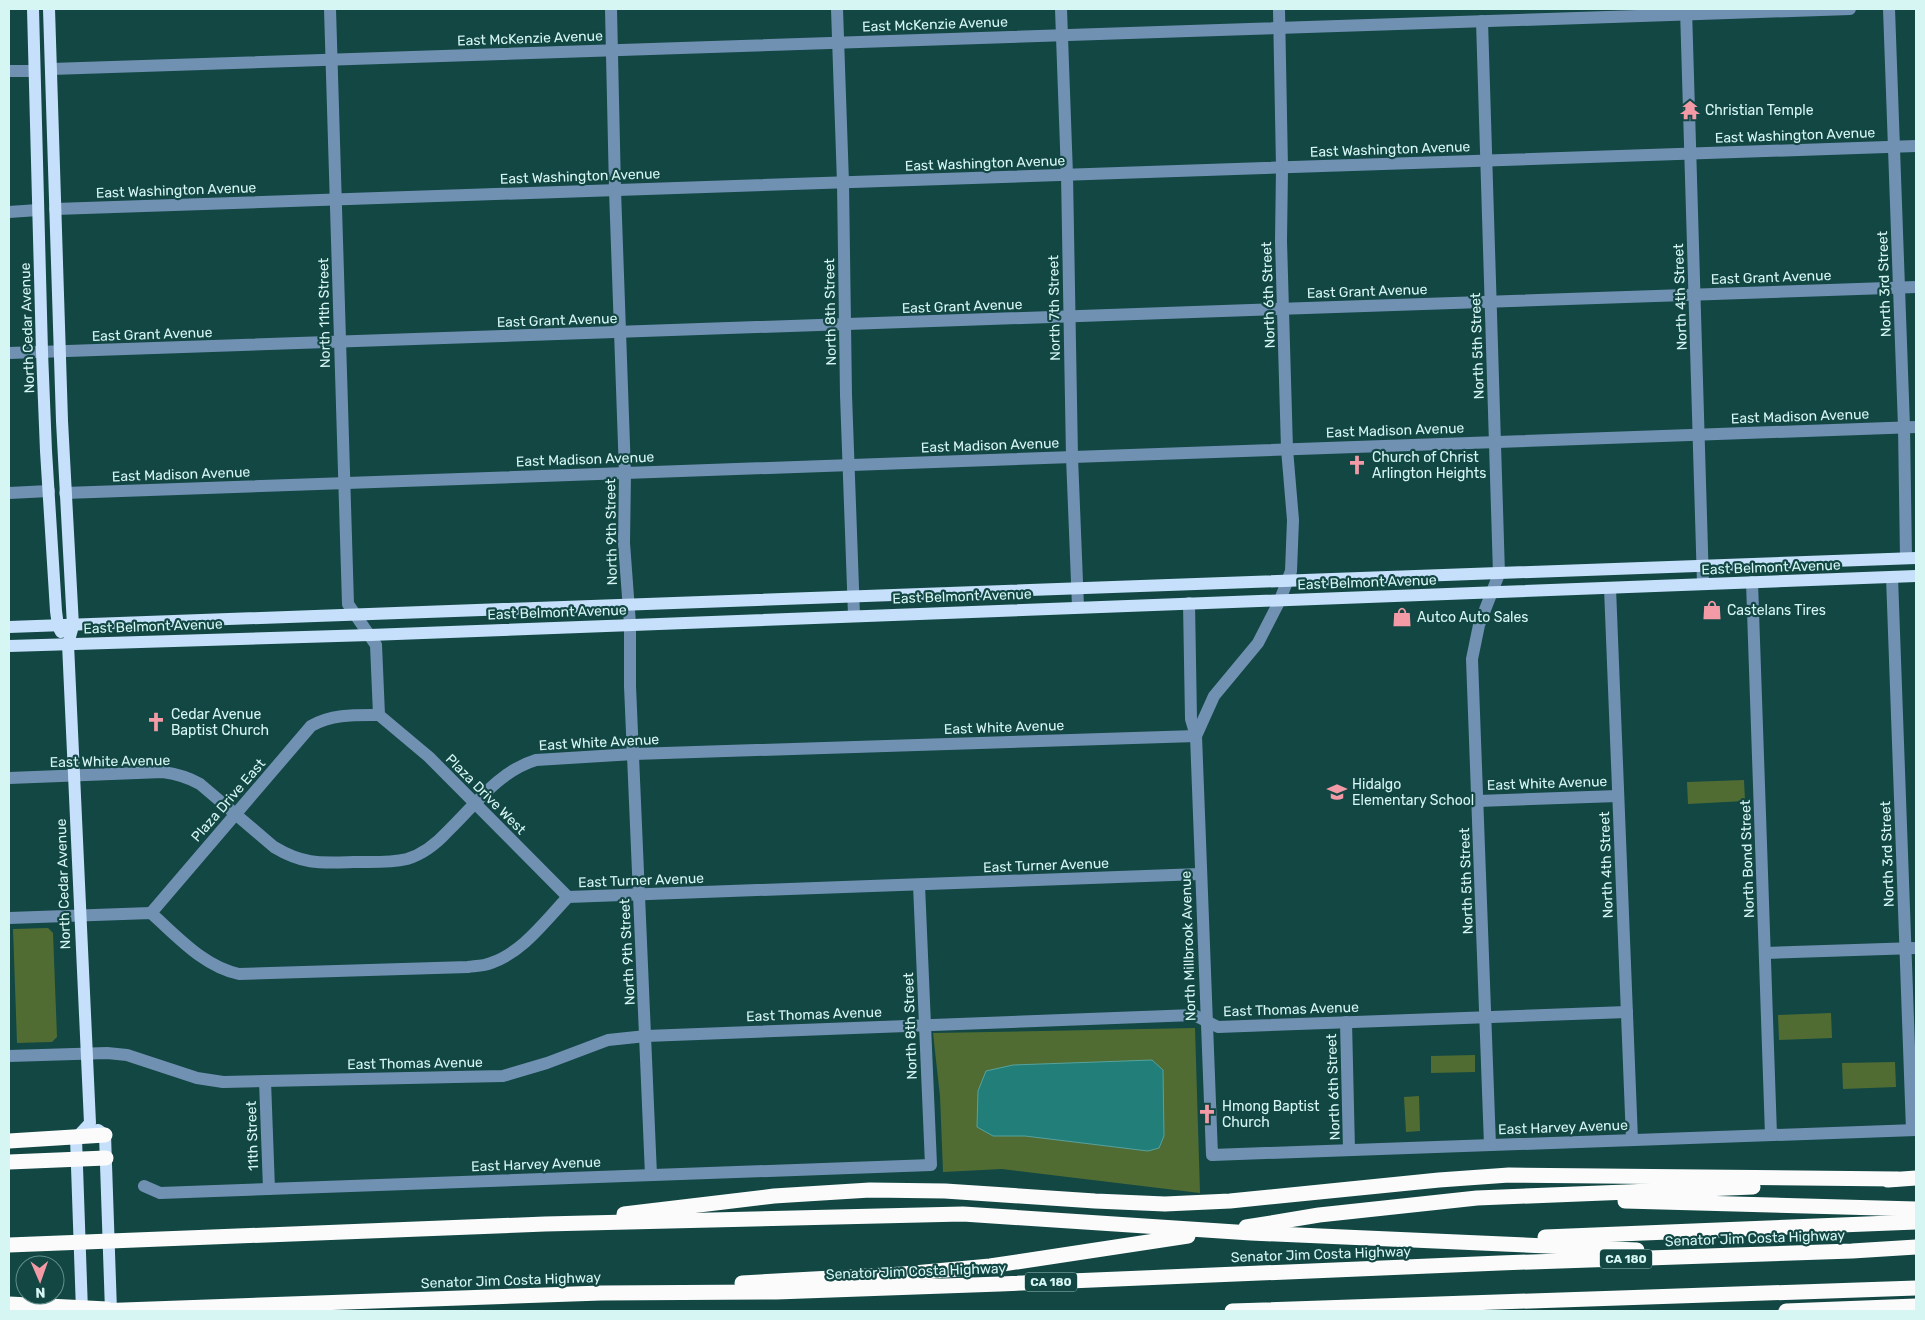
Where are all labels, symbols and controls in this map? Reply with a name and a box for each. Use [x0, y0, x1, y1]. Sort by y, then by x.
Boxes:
street label: East McKenzie Avenue [862, 13, 1008, 36]
street label: East McKenzie Avenue [457, 27, 603, 50]
temple icon: Christian Temple [1679, 99, 1701, 121]
place label: Christian Temple [1705, 102, 1814, 119]
street label: East Washington Avenue [1714, 124, 1876, 147]
street label: East Washington Avenue [1309, 138, 1471, 161]
street label: East Washington Avenue [904, 152, 1066, 175]
street label: East Washington Avenue [499, 165, 661, 188]
street label: East Washington Avenue [95, 179, 257, 202]
street label: North 3rd Street [1874, 230, 1895, 337]
street label: North 6th Street [1258, 241, 1279, 349]
street label: North 4th Street [1670, 243, 1691, 351]
street label: North 7th Street [1045, 255, 1064, 361]
street label: North 11th Street [315, 257, 334, 368]
street label: North 8th Street [821, 258, 840, 366]
street label: North Cedar Avenue [17, 262, 38, 394]
street label: East Grant Avenue [1710, 267, 1832, 288]
street label: East Grant Avenue [1306, 281, 1428, 302]
street label: North 5th Street [1467, 292, 1488, 400]
street label: East Grant Avenue [901, 296, 1023, 317]
street label: East Grant Avenue [496, 310, 618, 331]
street label: East Grant Avenue [91, 324, 213, 345]
street label: East Madison Avenue [1730, 406, 1870, 427]
street label: East Madison Avenue [1325, 420, 1465, 441]
street label: East Madison Avenue [920, 435, 1060, 456]
street label: East Madison Avenue [515, 449, 655, 470]
place label: Church of Christ Arlington Heights [1372, 449, 1486, 482]
church icon: Church of Christ Arlington Heights [1346, 454, 1368, 476]
street label: East Madison Avenue [111, 464, 251, 485]
street label: North 9th Street [602, 478, 621, 585]
street label: East Belmont Avenue [1701, 557, 1841, 578]
street label: East Belmont Avenue [1297, 572, 1437, 593]
street label: East Belmont Avenue [892, 586, 1032, 607]
shop icon: Castelans Tires [1701, 599, 1723, 621]
street label: East Belmont Avenue [487, 602, 627, 623]
place label: Castelans Tires [1727, 602, 1826, 619]
shop icon: Autco Auto Sales [1391, 606, 1413, 628]
place label: Autco Auto Sales [1417, 609, 1529, 626]
street label: East Belmont Avenue [83, 616, 223, 637]
place label: Cedar Avenue Baptist Church [171, 706, 269, 739]
church icon: Cedar Avenue Baptist Church [145, 711, 167, 733]
street label: East White Avenue [943, 717, 1065, 738]
street label: East White Avenue [538, 731, 660, 754]
street label: Plaza Drive West [442, 751, 530, 838]
street label: East White Avenue [50, 752, 171, 771]
street label: Plaza Drive East [188, 755, 269, 845]
street label: East White Avenue [1486, 773, 1608, 794]
place label: Hidalgo Elementary School [1352, 776, 1474, 809]
school or university icon: Hidalgo Elementary School [1326, 781, 1348, 803]
street label: North Bond Street [1737, 799, 1758, 919]
street label: North 3rd Street [1877, 800, 1898, 907]
street label: North 4th Street [1596, 811, 1617, 919]
street label: North Cedar Avenue [53, 818, 74, 950]
street label: North 5th Street [1456, 827, 1477, 935]
street label: East Turner Avenue [983, 855, 1109, 876]
street label: East Turner Avenue [578, 870, 704, 891]
street label: North Millbrook Avenue [1177, 870, 1200, 1022]
street label: North 9th Street [616, 898, 639, 1006]
street label: North 8th Street [900, 972, 921, 1080]
street label: East Thomas Avenue [1223, 999, 1359, 1020]
street label: East Thomas Avenue [746, 1004, 882, 1025]
street label: North 6th Street [1323, 1033, 1344, 1141]
street label: East Thomas Avenue [347, 1054, 483, 1073]
place label: Hmong Baptist Church [1222, 1098, 1320, 1131]
street label: 11th Street [243, 1100, 262, 1171]
church icon: Hmong Baptist Church [1196, 1103, 1218, 1125]
street label: East Harvey Avenue [1498, 1117, 1628, 1138]
street label: East Harvey Avenue [471, 1154, 601, 1175]
street label: Senator Jim Costa Highway [1665, 1227, 1846, 1250]
street label: Senator Jim Costa Highway [1231, 1243, 1412, 1266]
road number: CA 180 [1600, 1250, 1652, 1268]
north arrow [15, 1255, 65, 1305]
street label: Senator Jim Costa Highway [826, 1260, 1007, 1283]
street label: Senator Jim Costa Highway [421, 1269, 602, 1292]
road number: CA 180 [1025, 1272, 1077, 1291]
text: N [35, 1284, 46, 1301]

